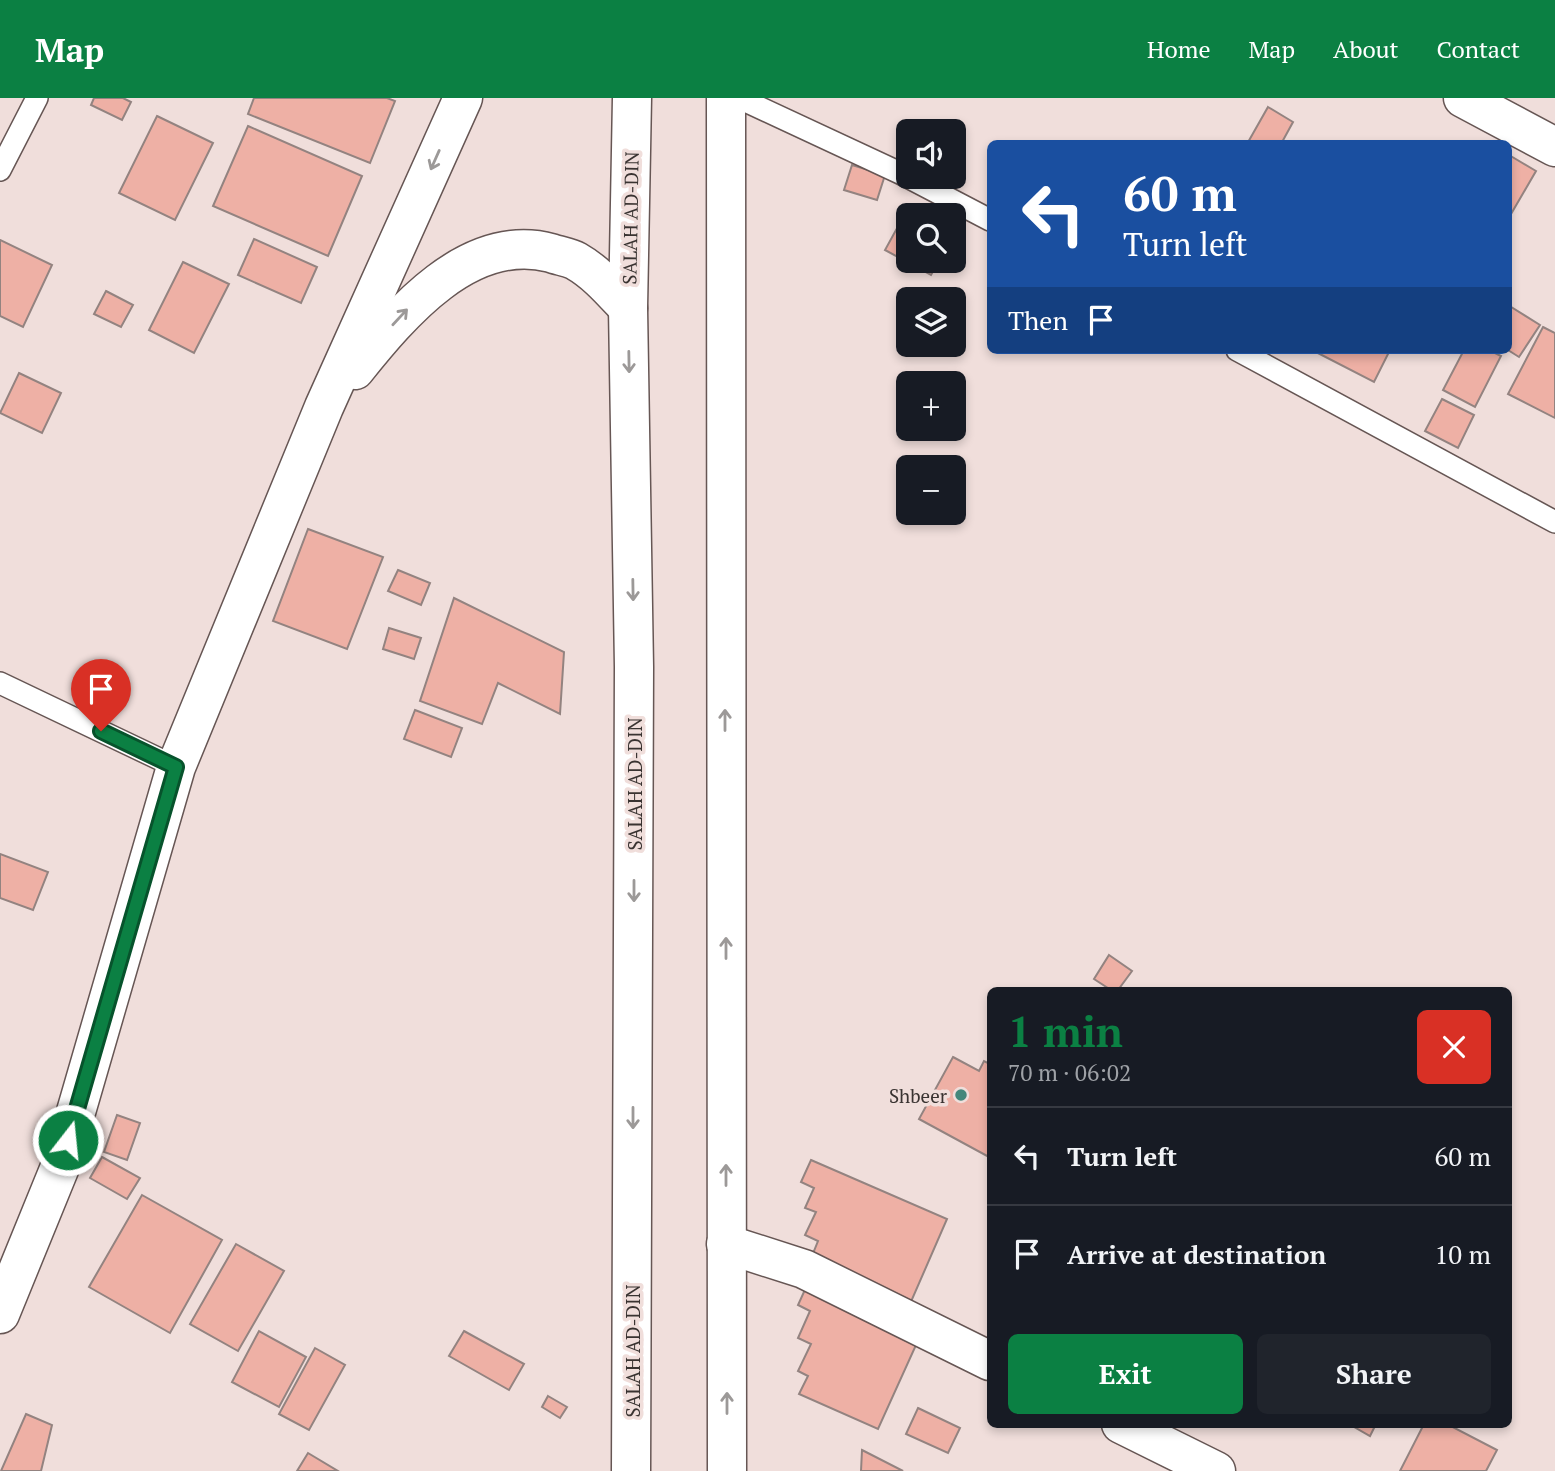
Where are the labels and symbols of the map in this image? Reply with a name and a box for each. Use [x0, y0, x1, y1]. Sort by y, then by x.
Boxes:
one-way arrow [428, 149, 441, 170]
street label: SALAH AD-DIN [616, 151, 644, 285]
one-way arrow [392, 309, 409, 326]
one-way arrow [622, 350, 636, 373]
one-way arrow [626, 578, 640, 601]
pin [71, 659, 131, 731]
one-way arrow [718, 709, 732, 732]
street label: SALAH AD-DIN [622, 717, 647, 851]
one-way arrow [627, 879, 641, 902]
one-way arrow [720, 937, 733, 960]
place label: Shbeer [889, 1083, 948, 1108]
marker: Shbeer [953, 1087, 969, 1103]
position arrow [31, 1103, 105, 1177]
one-way arrow [626, 1106, 640, 1129]
one-way arrow [719, 1164, 733, 1187]
street label: SALAH AD-DIN [620, 1284, 645, 1418]
one-way arrow [720, 1392, 734, 1415]

